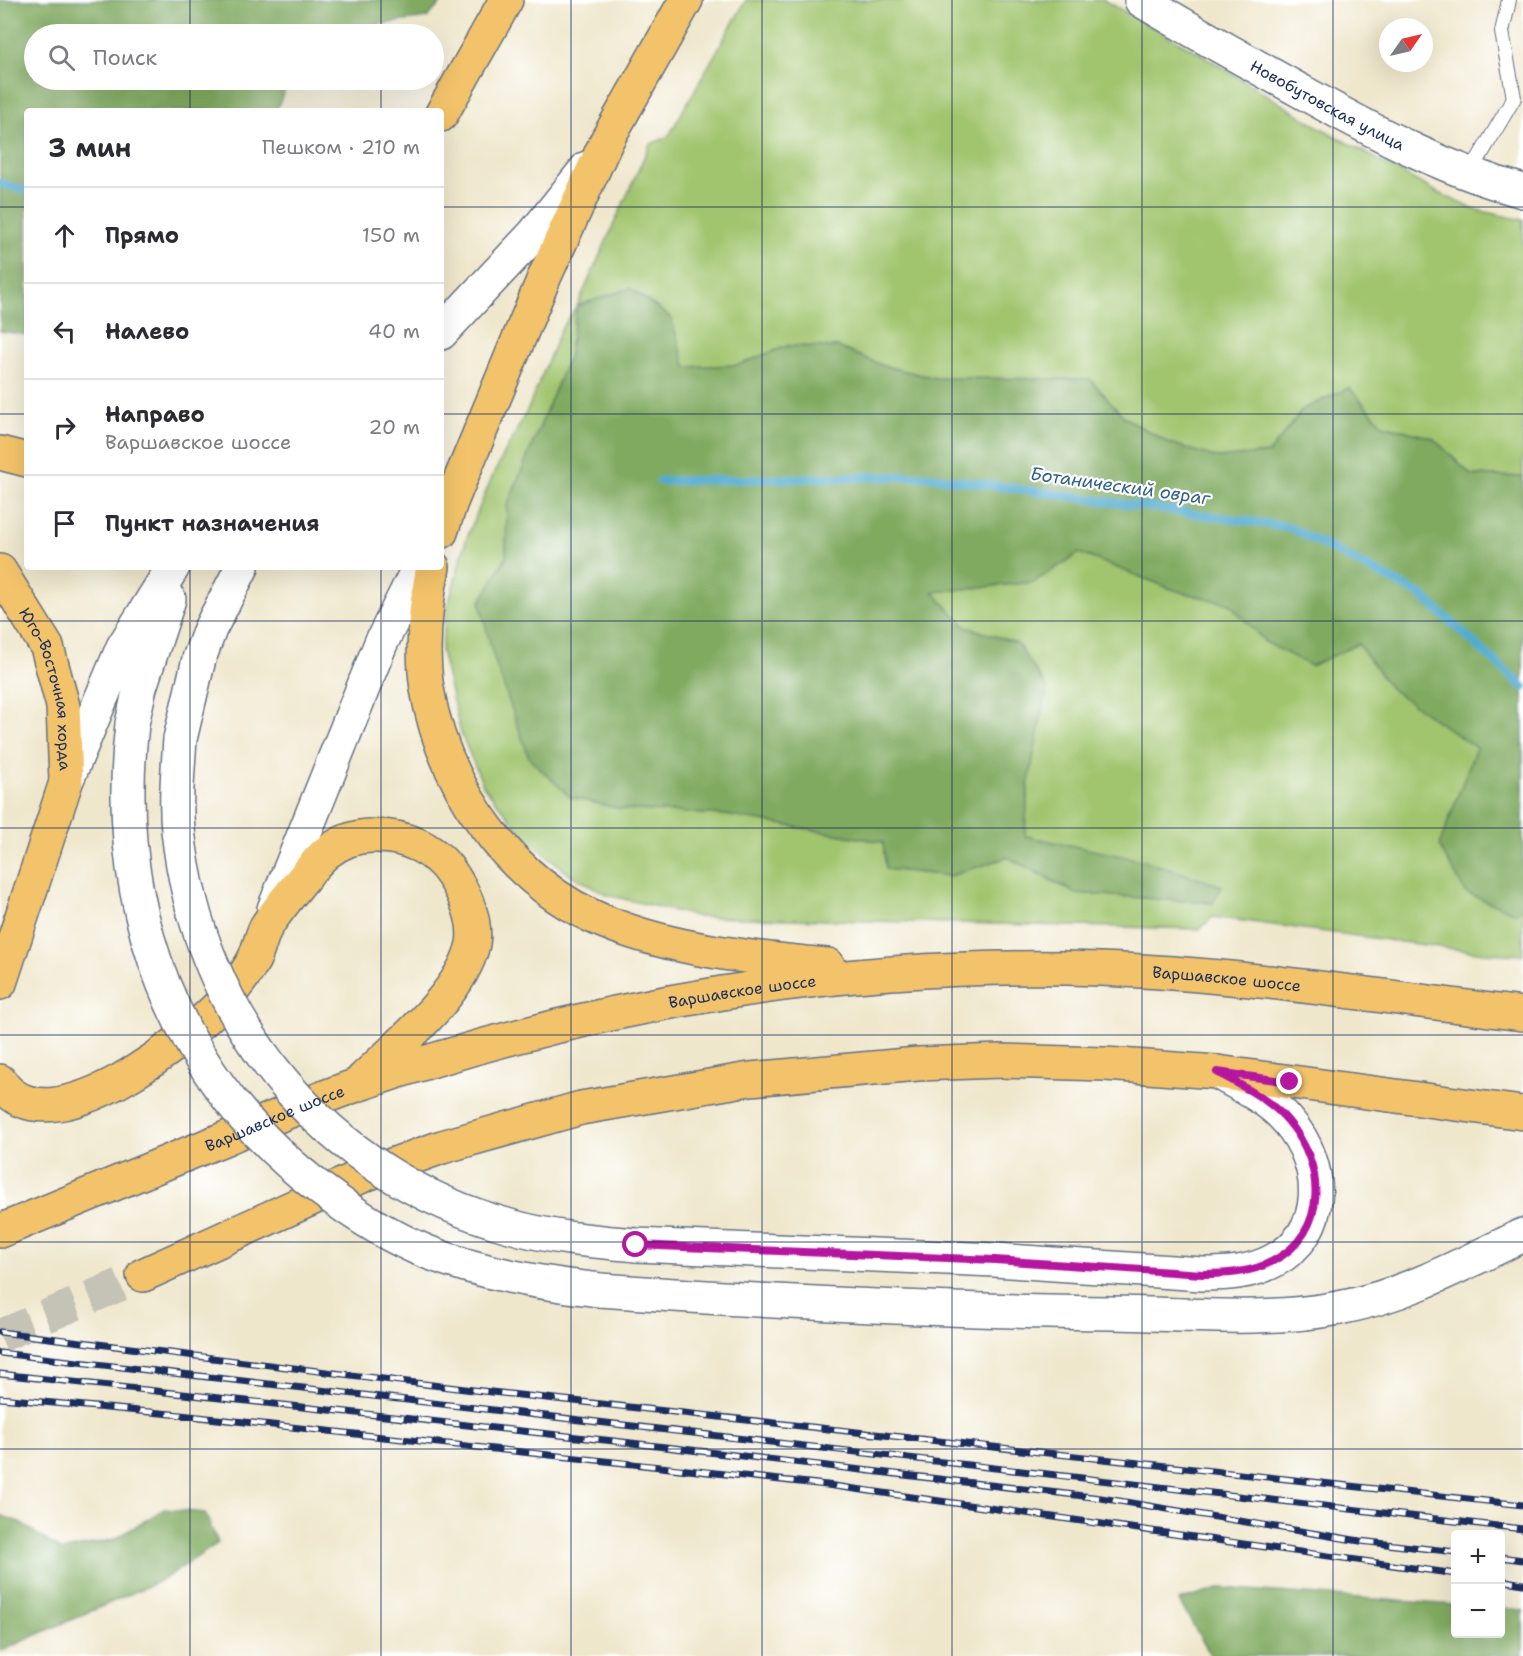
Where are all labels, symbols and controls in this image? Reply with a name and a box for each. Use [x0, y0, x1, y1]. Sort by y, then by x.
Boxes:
north arrow [1379, 18, 1433, 72]
search box [24, 24, 444, 90]
icon: search [45, 41, 78, 74]
text: Поиск [93, 43, 157, 72]
street label: Новобутовская улица [1247, 55, 1408, 155]
text: 3 мин [48, 130, 131, 165]
text: Пешком · 210 m [262, 134, 420, 160]
icon: ahead [48, 219, 81, 252]
text: Прямо [105, 221, 179, 250]
text: 150 m [362, 222, 420, 248]
icon: left [48, 315, 81, 348]
text: Налево [105, 317, 189, 346]
text: 40 m [368, 318, 420, 344]
text: Направо [105, 400, 205, 429]
icon: right [48, 411, 81, 444]
text: 20 m [369, 414, 420, 440]
text: Варшавское шоссе [105, 429, 291, 455]
water label: Ботанический овраг [1029, 462, 1212, 511]
icon: arrive [48, 507, 81, 540]
text: Пункт назначения [105, 509, 319, 538]
street label: Юго-Восточная хорда [15, 603, 76, 771]
street label: Варшавское шоссе [1152, 961, 1302, 996]
street label: Варшавское шоссе [667, 970, 817, 1013]
route end [1276, 1068, 1302, 1094]
street label: Варшавское шоссе [202, 1080, 347, 1156]
route start [622, 1231, 648, 1257]
map controls [1451, 1530, 1505, 1638]
button: + [1451, 1530, 1505, 1584]
button: − [1451, 1584, 1505, 1638]

